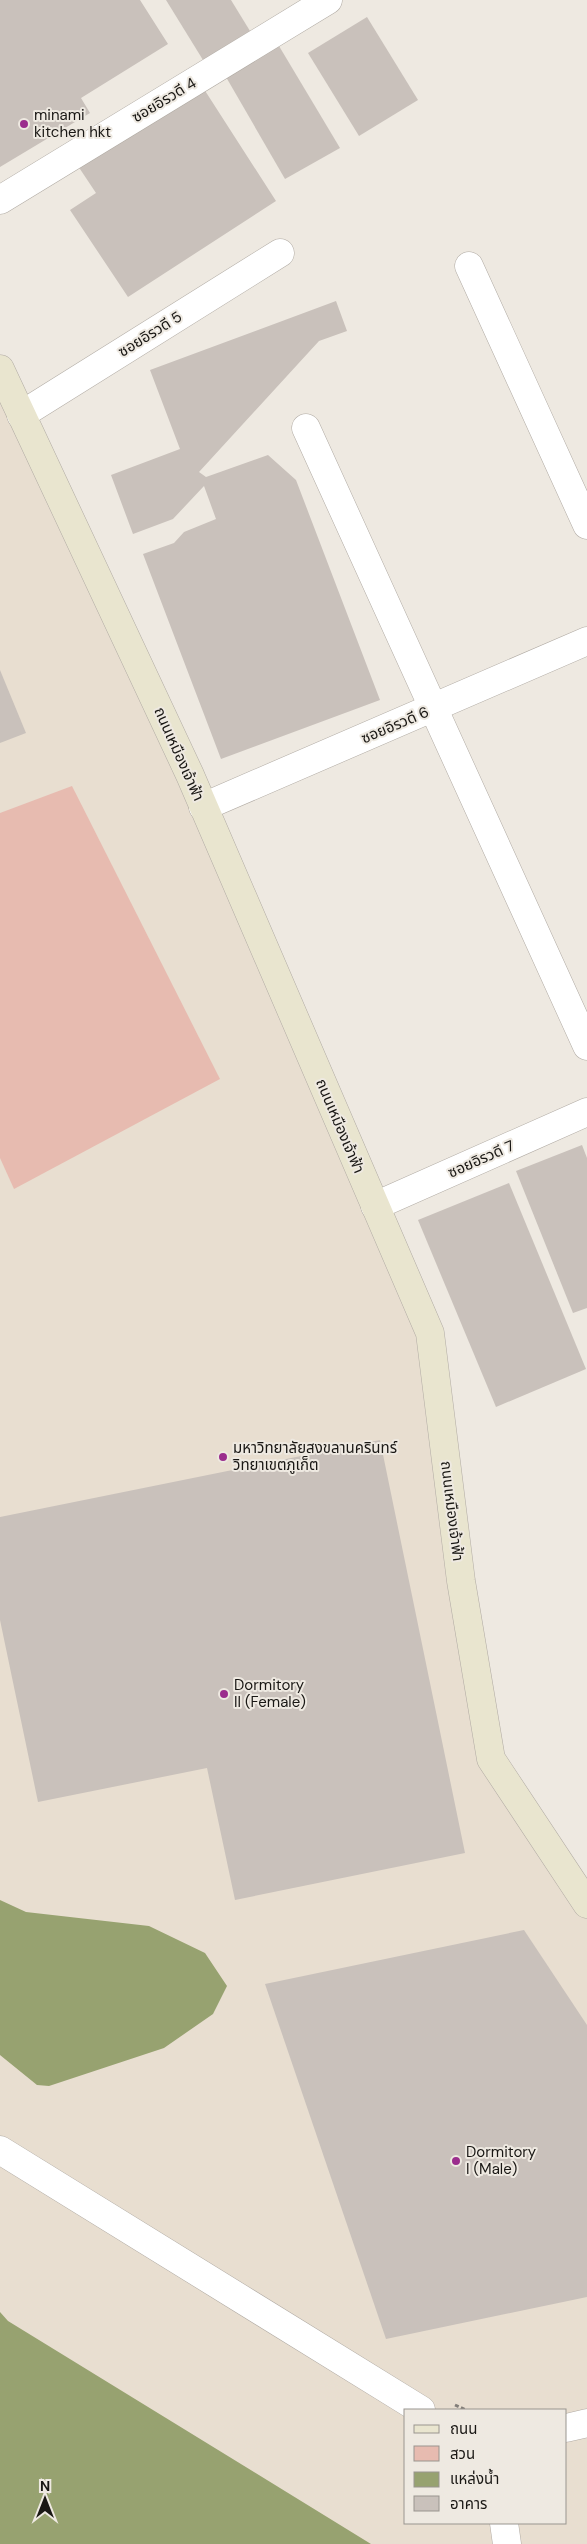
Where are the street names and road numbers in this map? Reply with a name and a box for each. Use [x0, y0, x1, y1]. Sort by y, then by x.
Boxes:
street label: ซอยอิรวดี 4 [128, 73, 200, 127]
street label: ซอยอิรวดี 5 [114, 307, 186, 361]
street label: ซอยอิรวดี 6 [358, 702, 432, 748]
street label: ถนนเหมืองเจ้าฟ้า [149, 704, 209, 804]
street label: ถนนเหมืองเจ้าฟ้า [311, 1076, 369, 1176]
street label: ซอยอิรวดี 7 [445, 1136, 517, 1182]
street label: ถนนเหมืองเจ้าฟ้า [436, 1460, 468, 1562]

